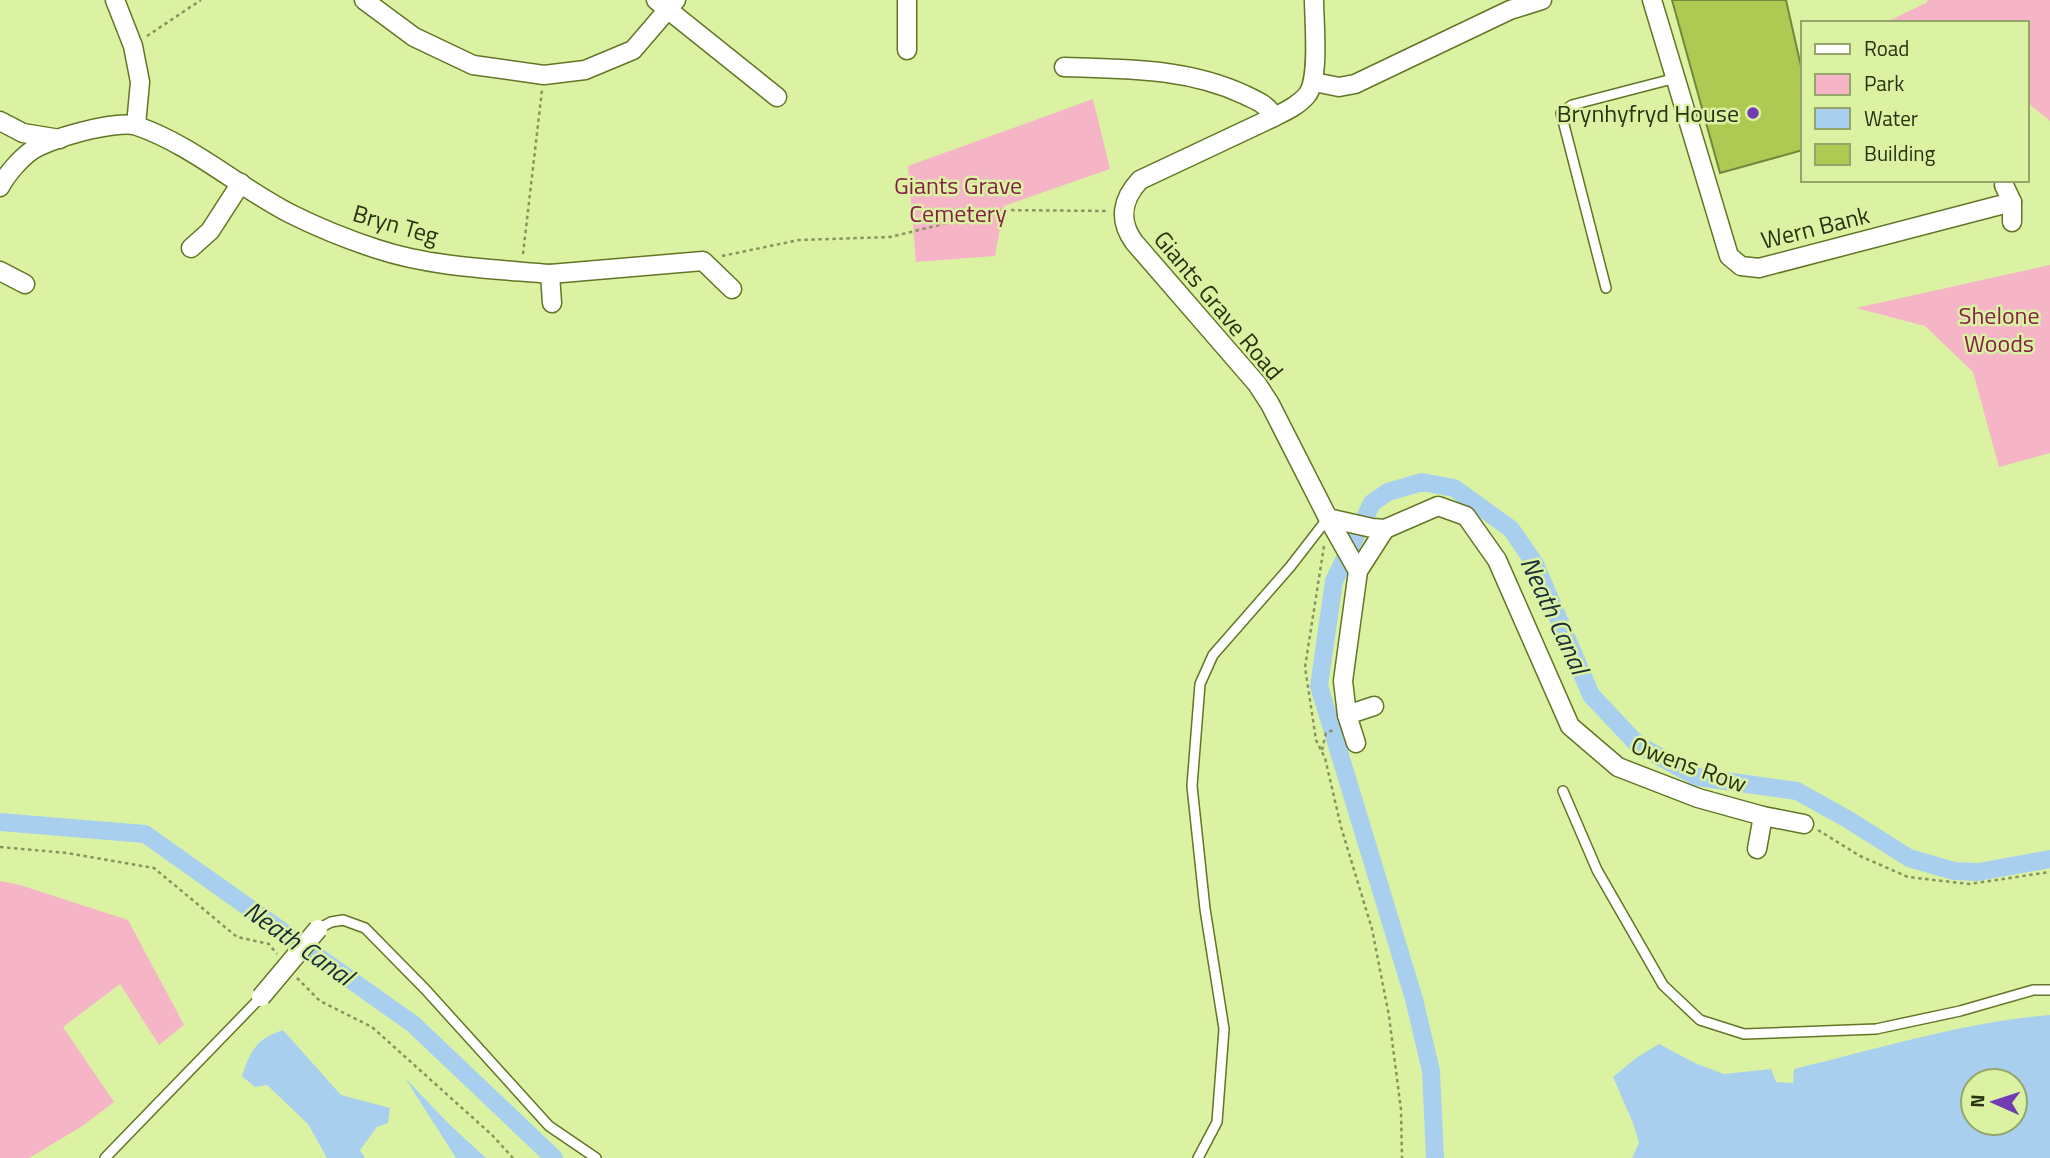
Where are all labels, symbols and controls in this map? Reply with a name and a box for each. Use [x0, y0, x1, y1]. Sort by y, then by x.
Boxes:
legend [1801, 21, 2029, 182]
text: Road [1864, 32, 1909, 64]
text: Park [1864, 67, 1904, 99]
place label: Brynhyfryd House [1557, 95, 1739, 131]
text: Water [1864, 102, 1918, 134]
marker: Brynhyfryd House [1745, 105, 1761, 121]
text: Building [1864, 137, 1936, 169]
park label: Giants Grave Cemetery [894, 167, 1022, 231]
street label: Bryn Teg [349, 195, 443, 253]
street label: Wern Bank [1757, 196, 1873, 258]
street label: Giants Grave Road [1146, 222, 1292, 388]
park label: Shelone Woods [1958, 297, 2040, 361]
water label: Neath Canal [1511, 550, 1601, 683]
street label: Owens Row [1626, 726, 1752, 802]
water label: Neath Canal [236, 891, 364, 997]
north arrow [1959, 1067, 2029, 1137]
text: N [1962, 1094, 1991, 1108]

